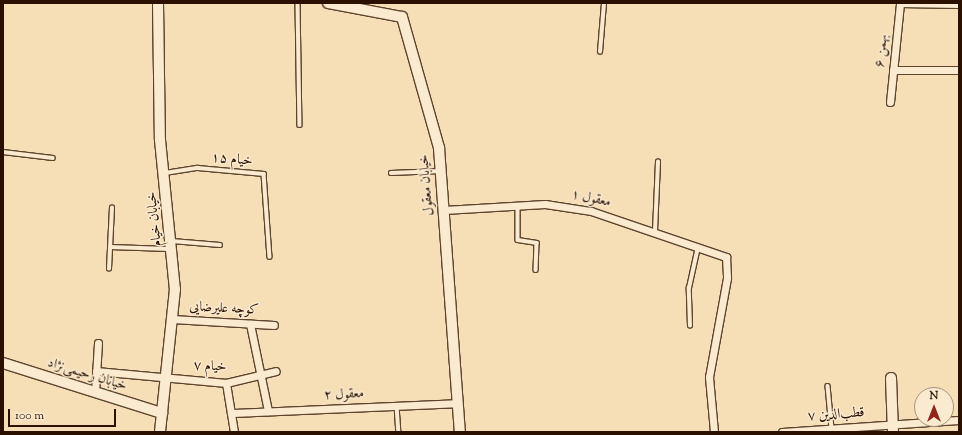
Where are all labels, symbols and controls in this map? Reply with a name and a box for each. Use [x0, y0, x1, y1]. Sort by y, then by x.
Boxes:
street label: بهمن ۶ [872, 33, 892, 69]
street label: خیام ۱۵ [211, 150, 253, 170]
street label: خیابان معقول [416, 153, 438, 217]
street label: معقول ۱ [570, 187, 612, 211]
street label: خیابان خیام [144, 191, 166, 247]
street label: کوچه علیرضایی [189, 299, 259, 319]
street label: خیابان رحیمی‌نژاد [45, 355, 129, 395]
street label: خیام ۷ [193, 358, 227, 376]
street label: معقول ۲ [323, 386, 365, 404]
north arrow [914, 387, 954, 427]
text: N [930, 388, 938, 404]
scale bar [10, 401, 118, 427]
street label: قطب‌الدین ۷ [807, 405, 865, 425]
text: 100 m [15, 407, 44, 425]

